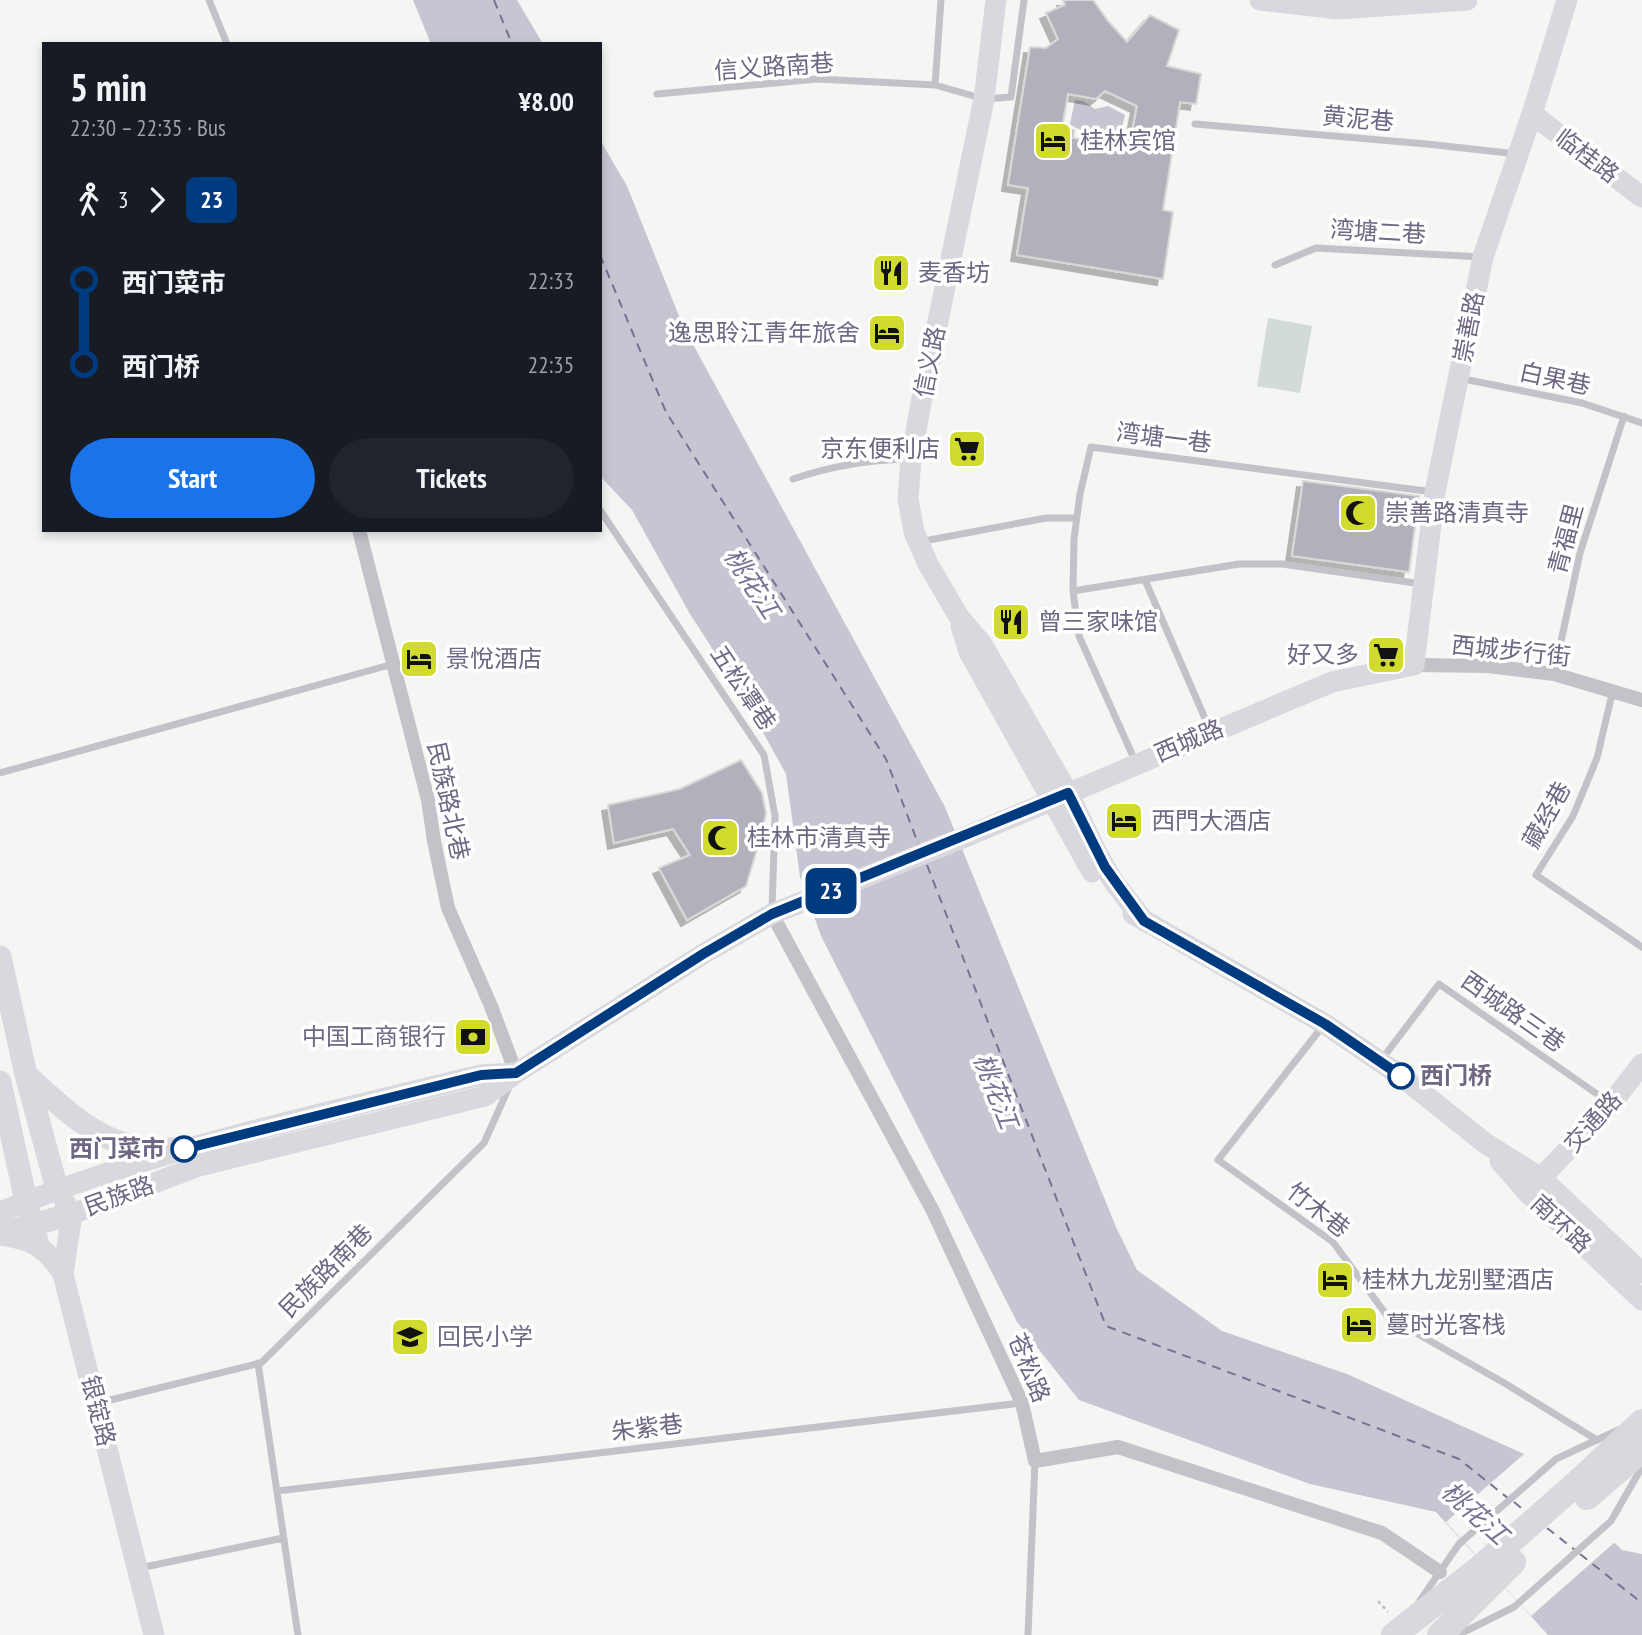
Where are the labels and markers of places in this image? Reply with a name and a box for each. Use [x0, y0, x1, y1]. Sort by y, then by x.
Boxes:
hotel icon: 桂林宾馆 [1032, 120, 1074, 162]
place label: 桂林宾馆 [1080, 125, 1176, 156]
restaurant icon: 麦香坊 [870, 252, 912, 294]
place label: 麦香坊 [918, 257, 990, 288]
hotel icon: 逸思聆江青年旅舍 [866, 312, 908, 354]
place label: 逸思聆江青年旅舍 [668, 317, 860, 348]
supermarket icon: 京东便利店 [946, 428, 988, 470]
place label: 京东便利店 [820, 433, 940, 464]
mosque icon: 崇善路清真寺 [1337, 492, 1379, 534]
place label: 崇善路清真寺 [1385, 497, 1529, 528]
restaurant icon: 曾三家味馆 [990, 601, 1032, 643]
place label: 曾三家味馆 [1038, 606, 1158, 637]
supermarket icon: 好又多 [1365, 634, 1407, 676]
hotel icon: 景悅酒店 [398, 638, 440, 680]
place label: 好又多 [1287, 639, 1359, 670]
place label: 景悅酒店 [446, 643, 542, 674]
hotel icon: 西門大酒店 [1103, 800, 1145, 842]
place label: 西門大酒店 [1151, 805, 1271, 836]
mosque icon: 桂林市清真寺 [699, 817, 741, 859]
place label: 桂林市清真寺 [747, 822, 891, 853]
bank icon: 中国工商银行 [452, 1016, 494, 1058]
place label: 中国工商银行 [302, 1021, 446, 1052]
place label: 西门桥 [1420, 1060, 1492, 1091]
marker: 西门桥 [1388, 1063, 1414, 1089]
place label: 西门菜市 [69, 1133, 165, 1164]
marker: 西门菜市 [171, 1136, 197, 1162]
hotel icon: 桂林九龙别墅酒店 [1314, 1259, 1356, 1301]
place label: 桂林九龙别墅酒店 [1362, 1264, 1554, 1295]
hotel icon: 蔓时光客栈 [1338, 1304, 1380, 1346]
place label: 蔓时光客栈 [1386, 1309, 1506, 1340]
school or university icon: 回民小学 [389, 1316, 431, 1358]
place label: 回民小学 [437, 1321, 533, 1352]

